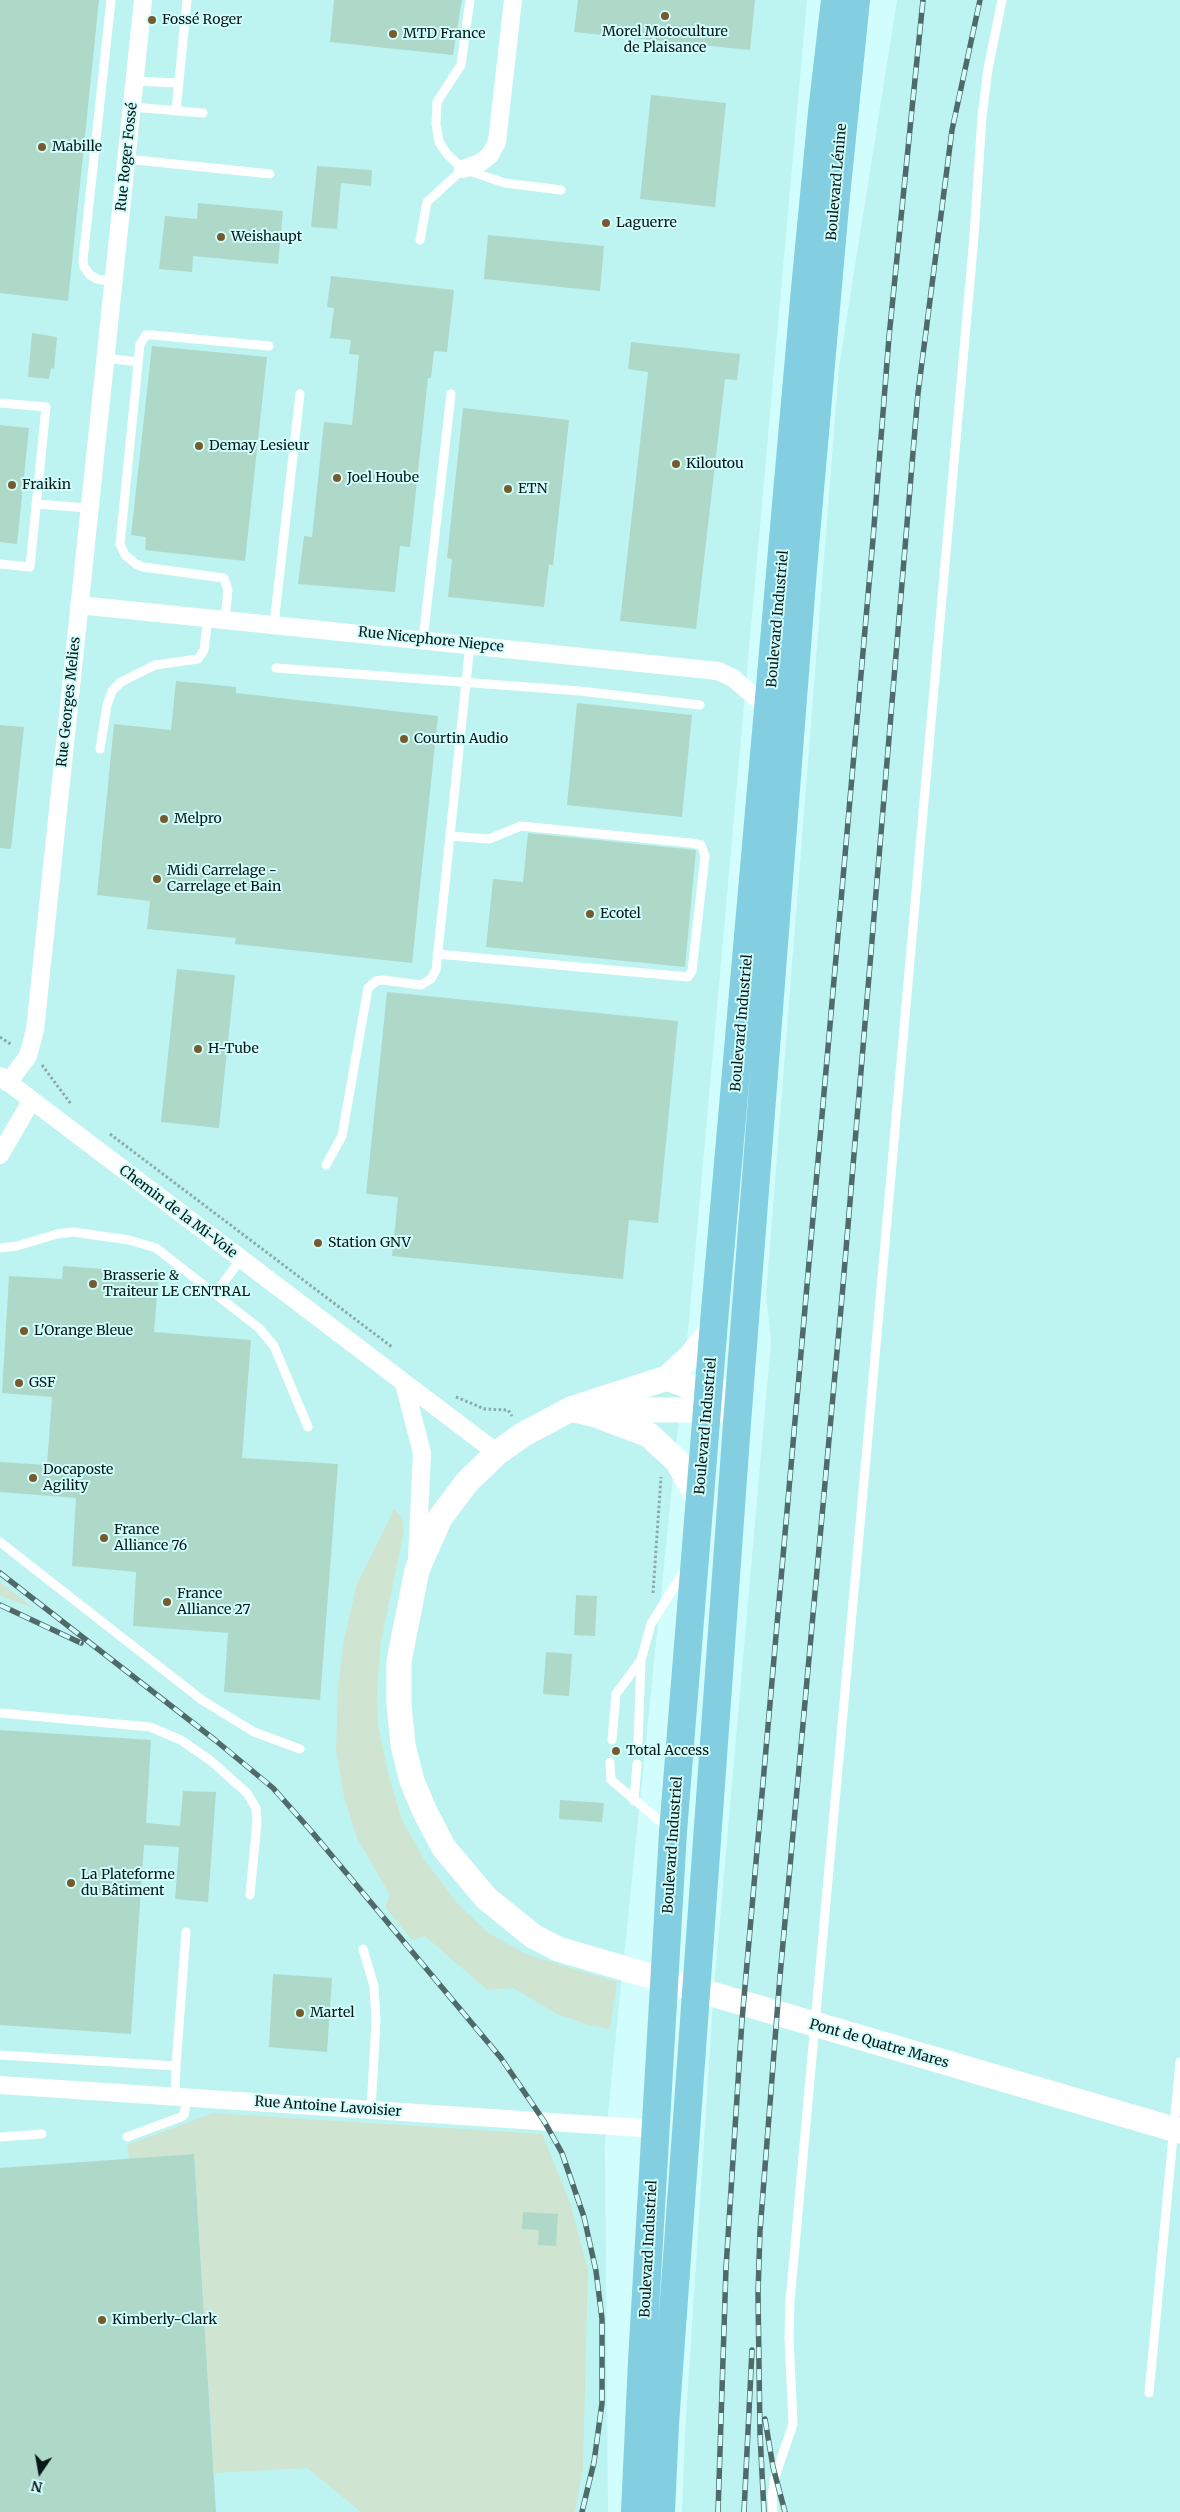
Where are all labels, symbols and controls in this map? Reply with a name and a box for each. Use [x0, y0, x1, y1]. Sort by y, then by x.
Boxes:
marker: Morel Motoculture de Plaisance [659, 10, 671, 22]
place label: Fossé Roger [162, 12, 242, 28]
marker: Fossé Roger [146, 14, 158, 26]
place label: Morel Motoculture de Plaisance [602, 24, 728, 56]
place label: MTD France [403, 26, 486, 42]
marker: MTD France [387, 28, 399, 40]
street label: Rue Roger Fossé [113, 102, 141, 212]
street label: Boulevard Lénine [823, 123, 851, 241]
place label: Mabille [52, 139, 102, 155]
marker: Mabille [36, 141, 48, 153]
place label: Laguerre [616, 215, 677, 231]
marker: Laguerre [600, 217, 612, 229]
place label: Weishaupt [231, 229, 302, 245]
marker: Weishaupt [215, 231, 227, 243]
place label: Demay Lesieur [209, 438, 310, 454]
marker: Demay Lesieur [193, 440, 205, 452]
place label: Kiloutou [686, 456, 744, 472]
marker: Kiloutou [670, 458, 682, 470]
place label: Joel Hoube [347, 470, 419, 486]
marker: Joel Hoube [331, 472, 343, 484]
place label: Fraikin [22, 477, 71, 493]
marker: Fraikin [6, 479, 18, 491]
place label: ETN [518, 481, 547, 497]
marker: ETN [502, 483, 514, 495]
street label: Boulevard Industriel [764, 550, 792, 688]
street label: Rue Nicephore Niepce [357, 624, 505, 656]
street label: Rue Georges Melies [54, 636, 84, 768]
place label: Courtin Audio [414, 731, 508, 747]
marker: Courtin Audio [398, 733, 410, 745]
place label: Melpro [174, 811, 222, 827]
marker: Melpro [158, 813, 170, 825]
place label: Midi Carrelage - Carrelage et Bain [167, 863, 281, 896]
marker: Midi Carrelage - Carrelage et Bain [151, 873, 163, 885]
place label: Ecotel [600, 906, 641, 922]
marker: Ecotel [584, 908, 596, 920]
street label: Boulevard Industriel [728, 954, 756, 1092]
place label: H-Tube [208, 1041, 259, 1057]
marker: H-Tube [192, 1043, 204, 1055]
street label: Chemin de la Mi-Voie [116, 1162, 240, 1262]
place label: Station GNV [328, 1235, 411, 1251]
marker: Station GNV [312, 1237, 324, 1249]
place label: Brasserie & Traiteur LE CENTRAL [103, 1268, 250, 1300]
marker: Brasserie & Traiteur LE CENTRAL [87, 1278, 99, 1290]
place label: L'Orange Bleue [34, 1323, 133, 1339]
marker: L'Orange Bleue [18, 1325, 30, 1337]
street label: Boulevard Industriel [692, 1357, 720, 1495]
place label: GSF [29, 1375, 56, 1391]
marker: GSF [13, 1377, 25, 1389]
place label: Docaposte Agility [43, 1462, 113, 1494]
marker: Docaposte Agility [27, 1472, 39, 1484]
place label: France Alliance 76 [114, 1522, 187, 1554]
marker: France Alliance 76 [98, 1532, 110, 1544]
place label: France Alliance 27 [177, 1586, 250, 1618]
marker: France Alliance 27 [161, 1596, 173, 1608]
place label: Total Access [626, 1743, 709, 1759]
marker: Total Access [610, 1745, 622, 1757]
street label: Boulevard Industriel [660, 1776, 686, 1914]
place label: La Plateforme du Bâtiment [81, 1867, 175, 1900]
marker: La Plateforme du Bâtiment [65, 1877, 77, 1889]
place label: Martel [310, 2005, 355, 2021]
marker: Martel [294, 2007, 306, 2019]
street label: Pont de Quatre Mares [807, 2016, 951, 2072]
street label: Rue Antoine Lavoisier [254, 2093, 402, 2121]
street label: Boulevard Industriel [637, 2180, 661, 2318]
place label: Kimberly-Clark [112, 2312, 217, 2328]
marker: Kimberly-Clark [96, 2314, 108, 2326]
north arrow [15, 2447, 65, 2497]
text: N [30, 2477, 44, 2497]

